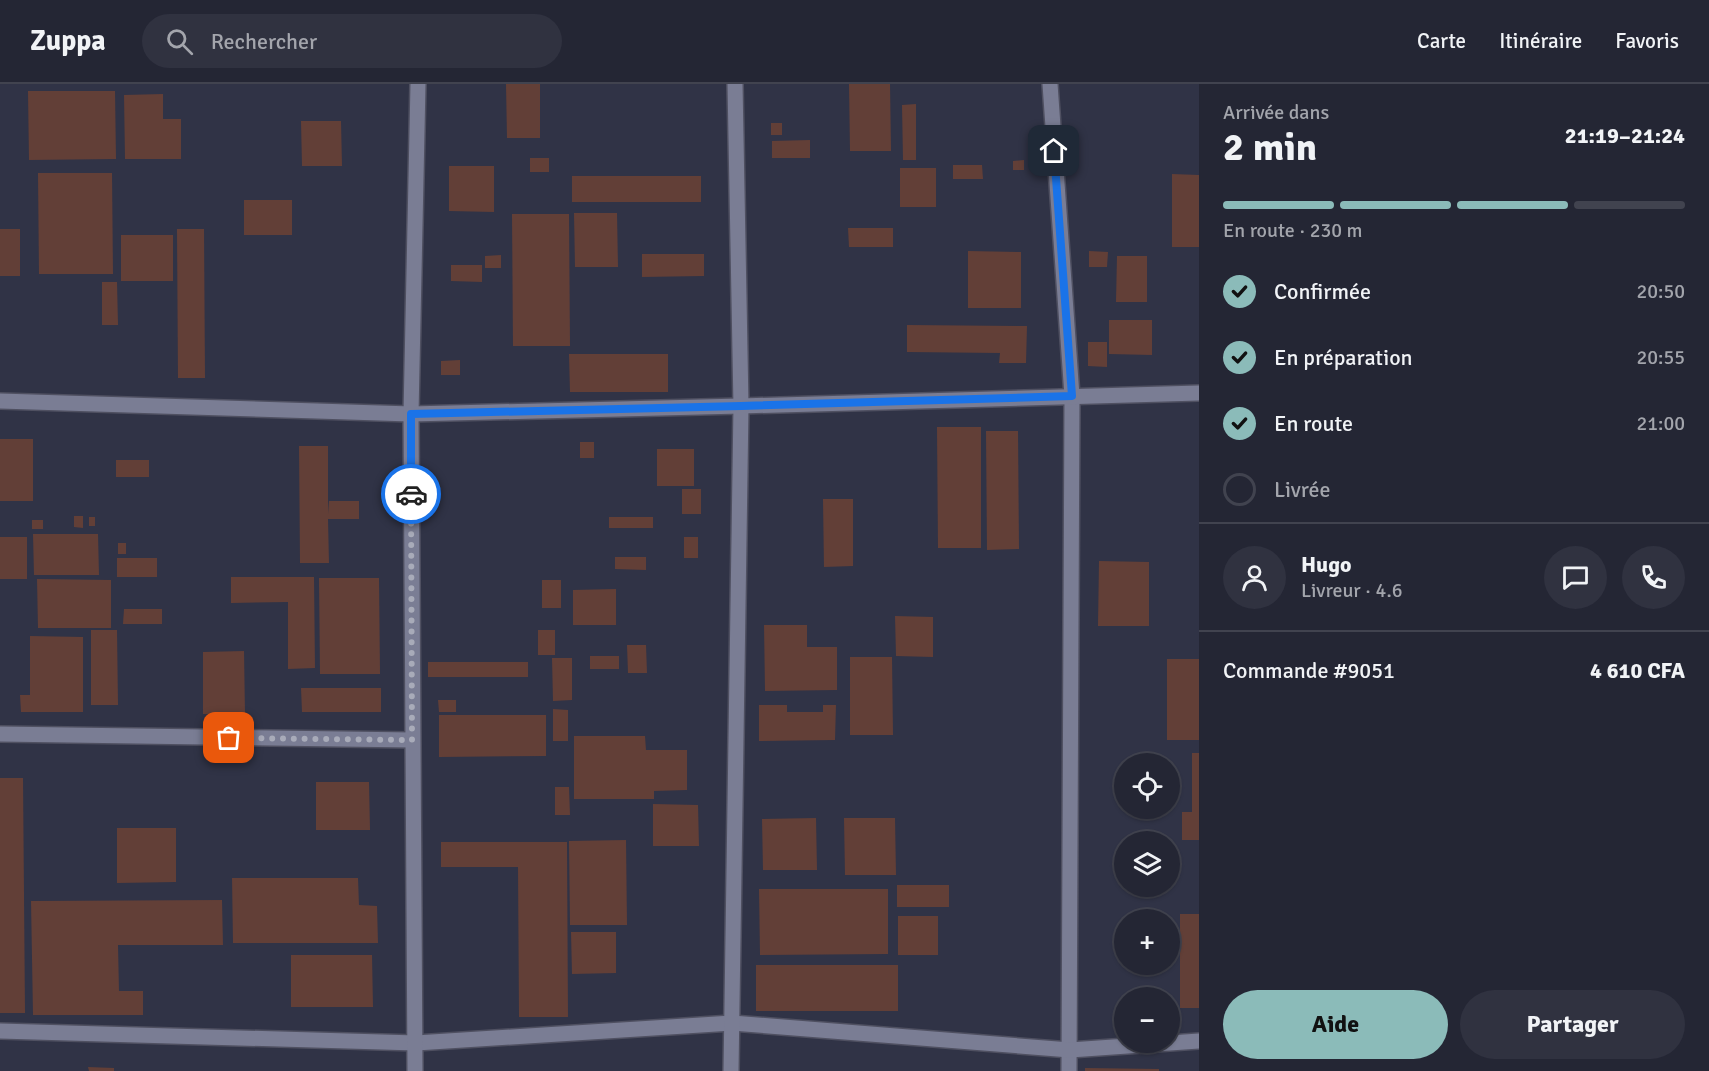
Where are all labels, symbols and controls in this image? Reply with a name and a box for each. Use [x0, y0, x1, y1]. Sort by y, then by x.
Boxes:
search box [142, 14, 562, 68]
text: Zuppa [30, 24, 106, 58]
icon: search [163, 25, 196, 58]
text: Rechercher [211, 28, 317, 55]
text: Carte [1417, 28, 1466, 54]
text: Itinéraire [1499, 28, 1582, 54]
text: Favoris [1615, 28, 1679, 54]
text: Arrivée dans [1223, 100, 1329, 125]
text: 21:19–21:24 [1565, 122, 1685, 149]
text: 2 min [1223, 123, 1317, 171]
pin [1028, 125, 1079, 176]
icon: home [1037, 134, 1070, 167]
text: En route · 230 m [1223, 218, 1362, 243]
icon: check [1223, 275, 1256, 308]
text: Confirmée [1274, 278, 1371, 305]
text: 20:50 [1636, 279, 1685, 304]
icon: check [1223, 341, 1256, 374]
text: En préparation [1274, 344, 1413, 371]
text: 20:55 [1636, 345, 1685, 370]
icon: check [1223, 407, 1256, 440]
text: En route [1274, 410, 1353, 437]
text: 21:00 [1636, 411, 1685, 436]
courier [381, 464, 441, 524]
text: Livrée [1274, 476, 1331, 503]
icon: car [395, 478, 428, 511]
button: person [1223, 546, 1286, 609]
button: chat [1544, 546, 1607, 609]
button: phone [1622, 546, 1685, 609]
text: Hugo [1301, 551, 1351, 578]
text: Livreur · 4.6 [1301, 578, 1402, 603]
text: Commande #9051 [1223, 657, 1395, 684]
text: 4 610 CFA [1590, 657, 1685, 684]
pin [203, 712, 254, 763]
icon: bag [212, 721, 245, 754]
map controls [1114, 753, 1180, 1053]
button: locate [1114, 753, 1180, 819]
button: layers [1114, 831, 1180, 897]
button: + [1114, 909, 1180, 975]
button: − [1114, 987, 1180, 1053]
button: Aide [1223, 990, 1448, 1059]
button: Partager [1460, 990, 1685, 1059]

